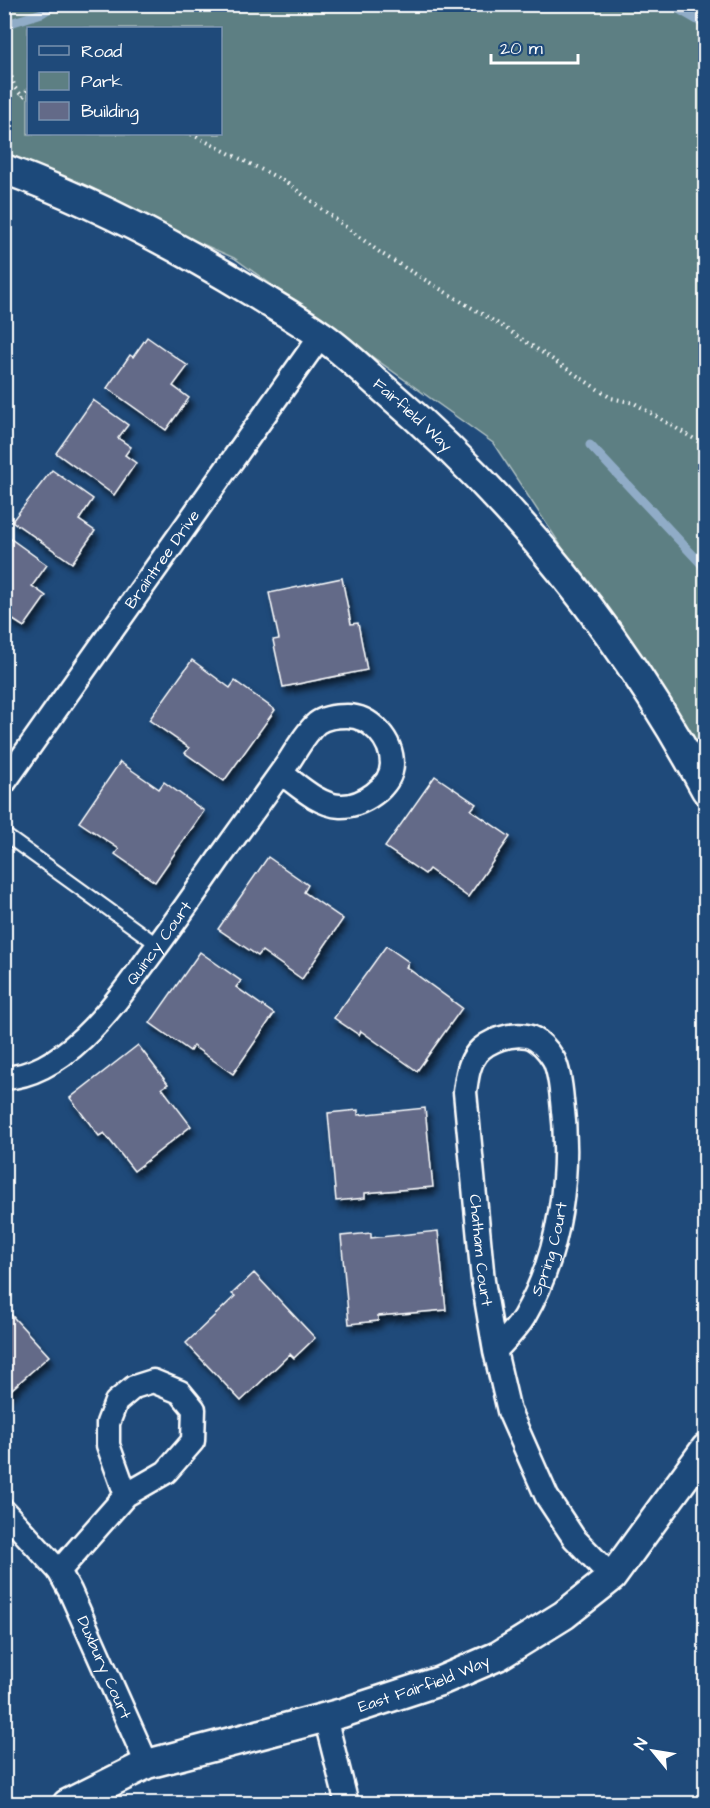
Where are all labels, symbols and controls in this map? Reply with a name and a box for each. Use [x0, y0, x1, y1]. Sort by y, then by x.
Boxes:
legend [27, 27, 222, 135]
scale bar [491, 27, 578, 65]
text: 20 m [500, 36, 543, 61]
text: Road [81, 39, 122, 64]
text: Park [81, 69, 123, 94]
text: Building [81, 99, 139, 125]
street label: Fairfield Way [368, 373, 457, 457]
street label: Braintree Drive [120, 505, 205, 613]
street label: Quincy Court [121, 896, 197, 990]
street label: Chatham Court [464, 1193, 498, 1309]
street label: Spring Court [525, 1200, 573, 1299]
street label: Duxbury Court [71, 1612, 137, 1723]
street label: East Fairfield Way [355, 1650, 494, 1718]
north arrow [623, 1721, 683, 1781]
text: N [629, 1734, 653, 1754]

